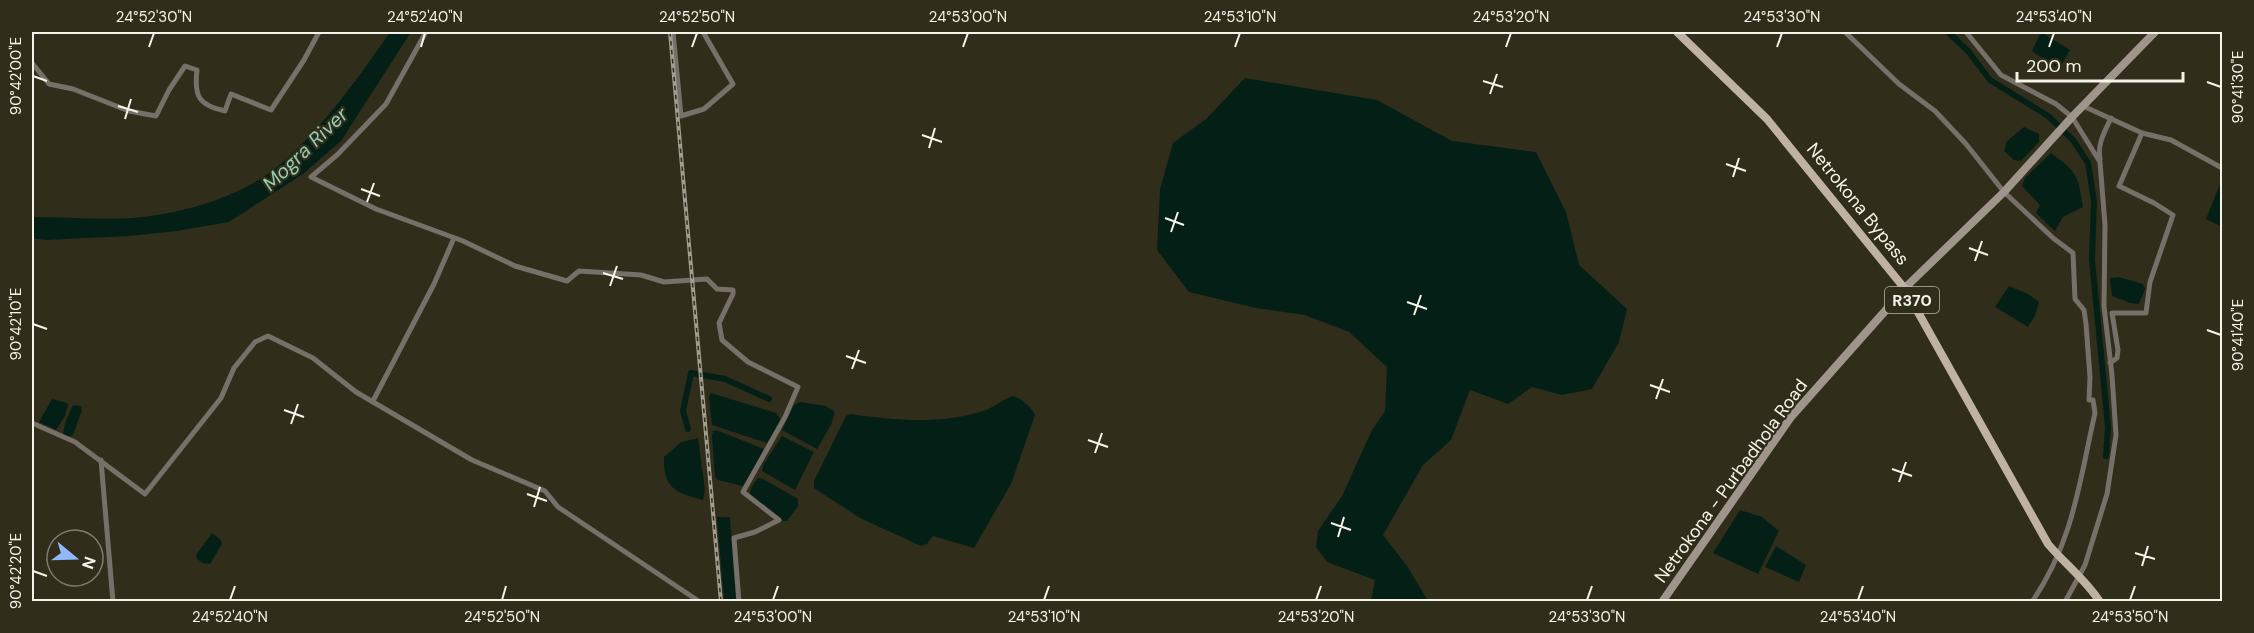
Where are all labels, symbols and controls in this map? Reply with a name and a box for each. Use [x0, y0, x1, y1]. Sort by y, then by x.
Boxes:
text: 24°52'30"N [116, 7, 192, 27]
text: 24°52'40"N [387, 7, 463, 27]
text: 24°52'50"N [659, 7, 735, 27]
text: 24°53'00"N [929, 7, 1007, 27]
text: 24°53'10"N [1204, 7, 1276, 27]
text: 24°53'20"N [1473, 7, 1549, 27]
text: 24°53'30"N [1744, 7, 1820, 27]
text: 24°53'40"N [2016, 7, 2092, 27]
text: 90°42'00"E [6, 37, 26, 115]
scale bar [2017, 45, 2184, 83]
text: 90°41'30"E [2228, 51, 2248, 123]
text: 200 m [2026, 54, 2082, 78]
water label: Mogra River [257, 101, 354, 196]
street label: Netrokona Bypass [1801, 138, 1915, 270]
road number: R370 [1885, 287, 1939, 313]
text: 90°42'10"E [6, 288, 26, 360]
text: 90°41'40"E [2228, 299, 2248, 371]
street label: Netrokona - Purbadhola Road [1649, 374, 1813, 588]
north arrow [45, 528, 105, 588]
text: 90°42'20"E [6, 533, 26, 609]
text: N [77, 554, 101, 572]
text: 24°52'40"N [192, 607, 268, 627]
text: 24°52'50"N [464, 607, 540, 627]
text: 24°53'00"N [734, 607, 812, 627]
text: 24°53'10"N [1008, 607, 1080, 627]
text: 24°53'20"N [1278, 607, 1354, 627]
text: 24°53'30"N [1549, 607, 1625, 627]
text: 24°53'40"N [1820, 607, 1896, 627]
text: 24°53'50"N [2092, 607, 2168, 627]

